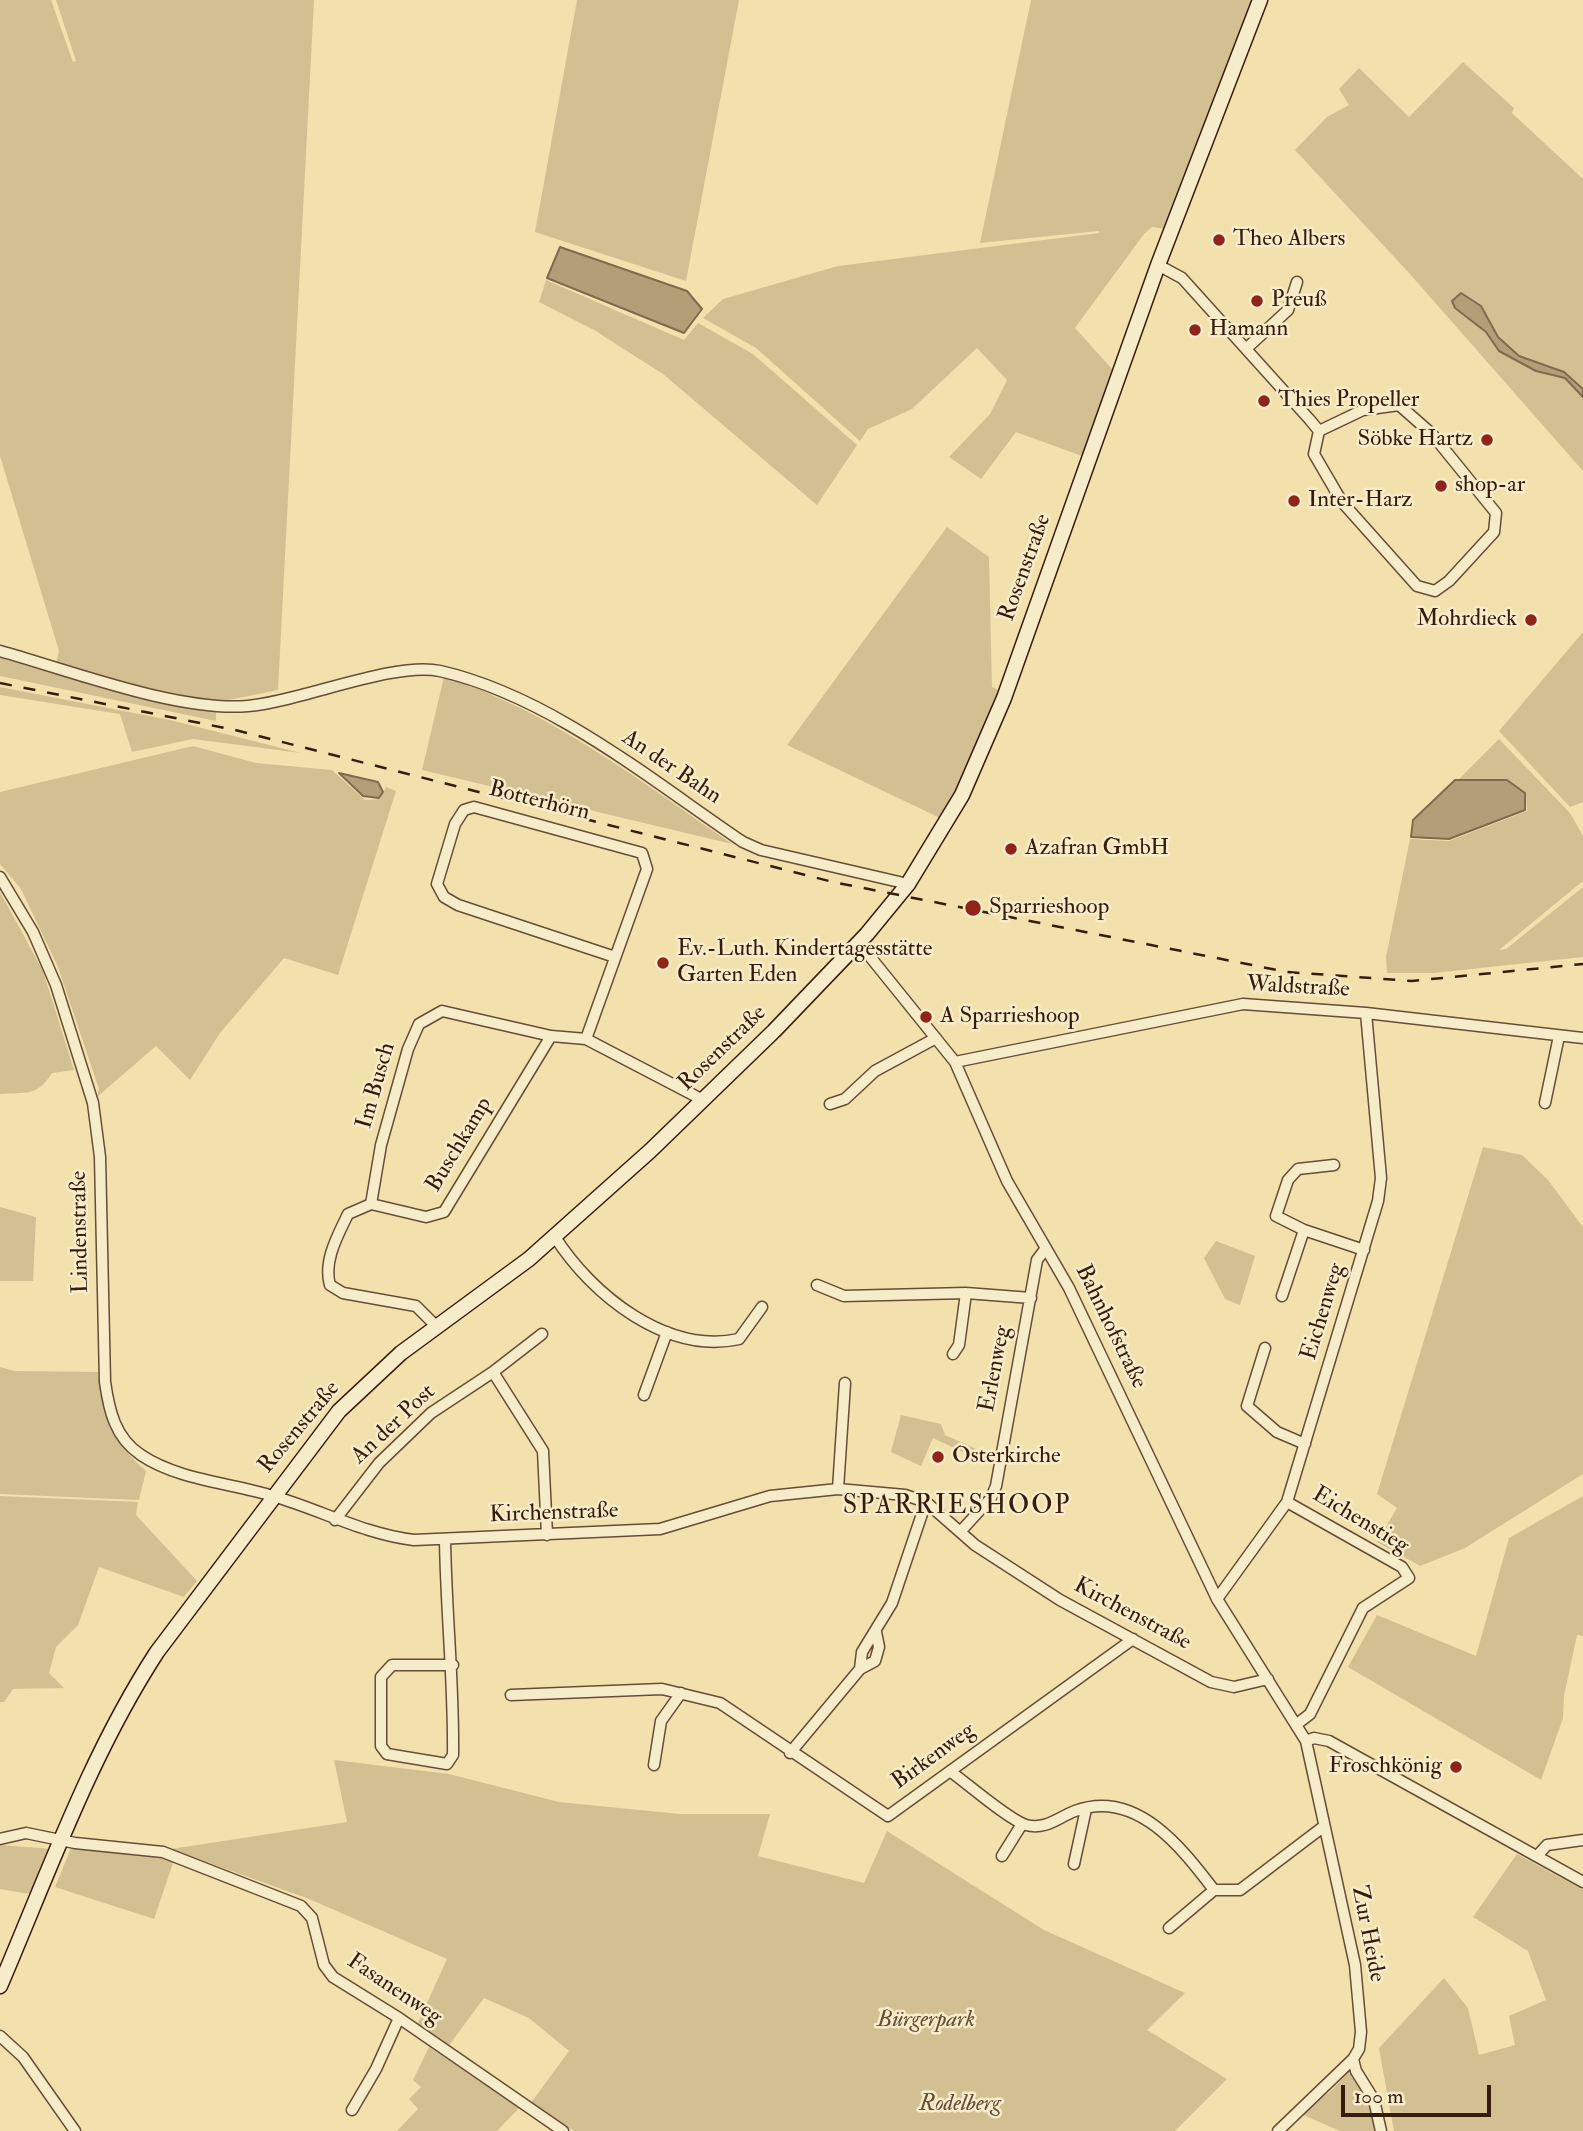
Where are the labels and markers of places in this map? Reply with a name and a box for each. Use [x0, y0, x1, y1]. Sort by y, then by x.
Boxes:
place label: Theo Albers [1233, 226, 1345, 254]
marker: Theo Albers [1211, 232, 1227, 248]
place label: Preuß [1271, 287, 1327, 315]
marker: Preuß [1249, 293, 1265, 309]
place label: Hamann [1209, 316, 1288, 344]
marker: Hamann [1187, 322, 1203, 338]
place label: Thies Propeller [1278, 387, 1419, 415]
marker: Thies Propeller [1256, 393, 1272, 409]
place label: Söbke Hartz [1357, 426, 1473, 454]
marker: Söbke Hartz [1479, 432, 1495, 448]
place label: shop-ar [1455, 472, 1525, 500]
marker: shop-ar [1433, 478, 1449, 494]
place label: Inter-Harz [1308, 487, 1412, 515]
marker: Inter-Harz [1286, 493, 1302, 509]
place label: Mohrdieck [1416, 606, 1517, 634]
marker: Mohrdieck [1523, 612, 1539, 628]
place label: Azafran GmbH [1025, 835, 1169, 863]
marker: Azafran GmbH [1003, 841, 1019, 857]
place label: Sparrieshoop [989, 894, 1109, 922]
marker: Sparrieshoop [963, 898, 983, 918]
place label: Ev.-Luth. Kindertagesstätte Garten Eden [677, 936, 932, 990]
marker: Ev.-Luth. Kindertagesstätte Garten Eden [655, 955, 671, 971]
place label: A Sparrieshoop [940, 1003, 1080, 1031]
marker: A Sparrieshoop [918, 1009, 934, 1025]
place label: Osterkirche [952, 1443, 1061, 1471]
marker: Osterkirche [930, 1449, 946, 1465]
place label: Froschkönig [1328, 1753, 1442, 1781]
marker: Froschkönig [1448, 1759, 1464, 1775]

